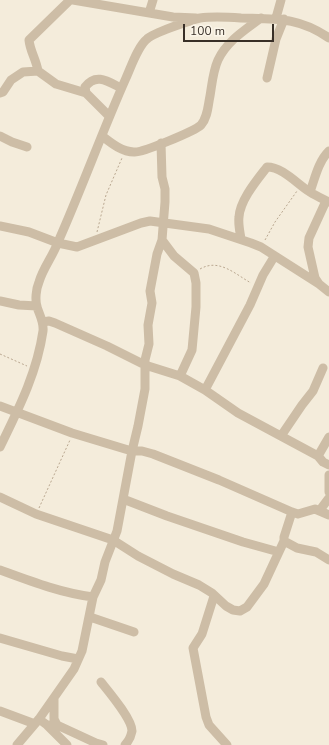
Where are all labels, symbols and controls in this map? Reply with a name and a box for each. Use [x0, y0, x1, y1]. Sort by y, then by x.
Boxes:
scale bar [185, 16, 276, 42]
text: 100 m [190, 23, 225, 39]

